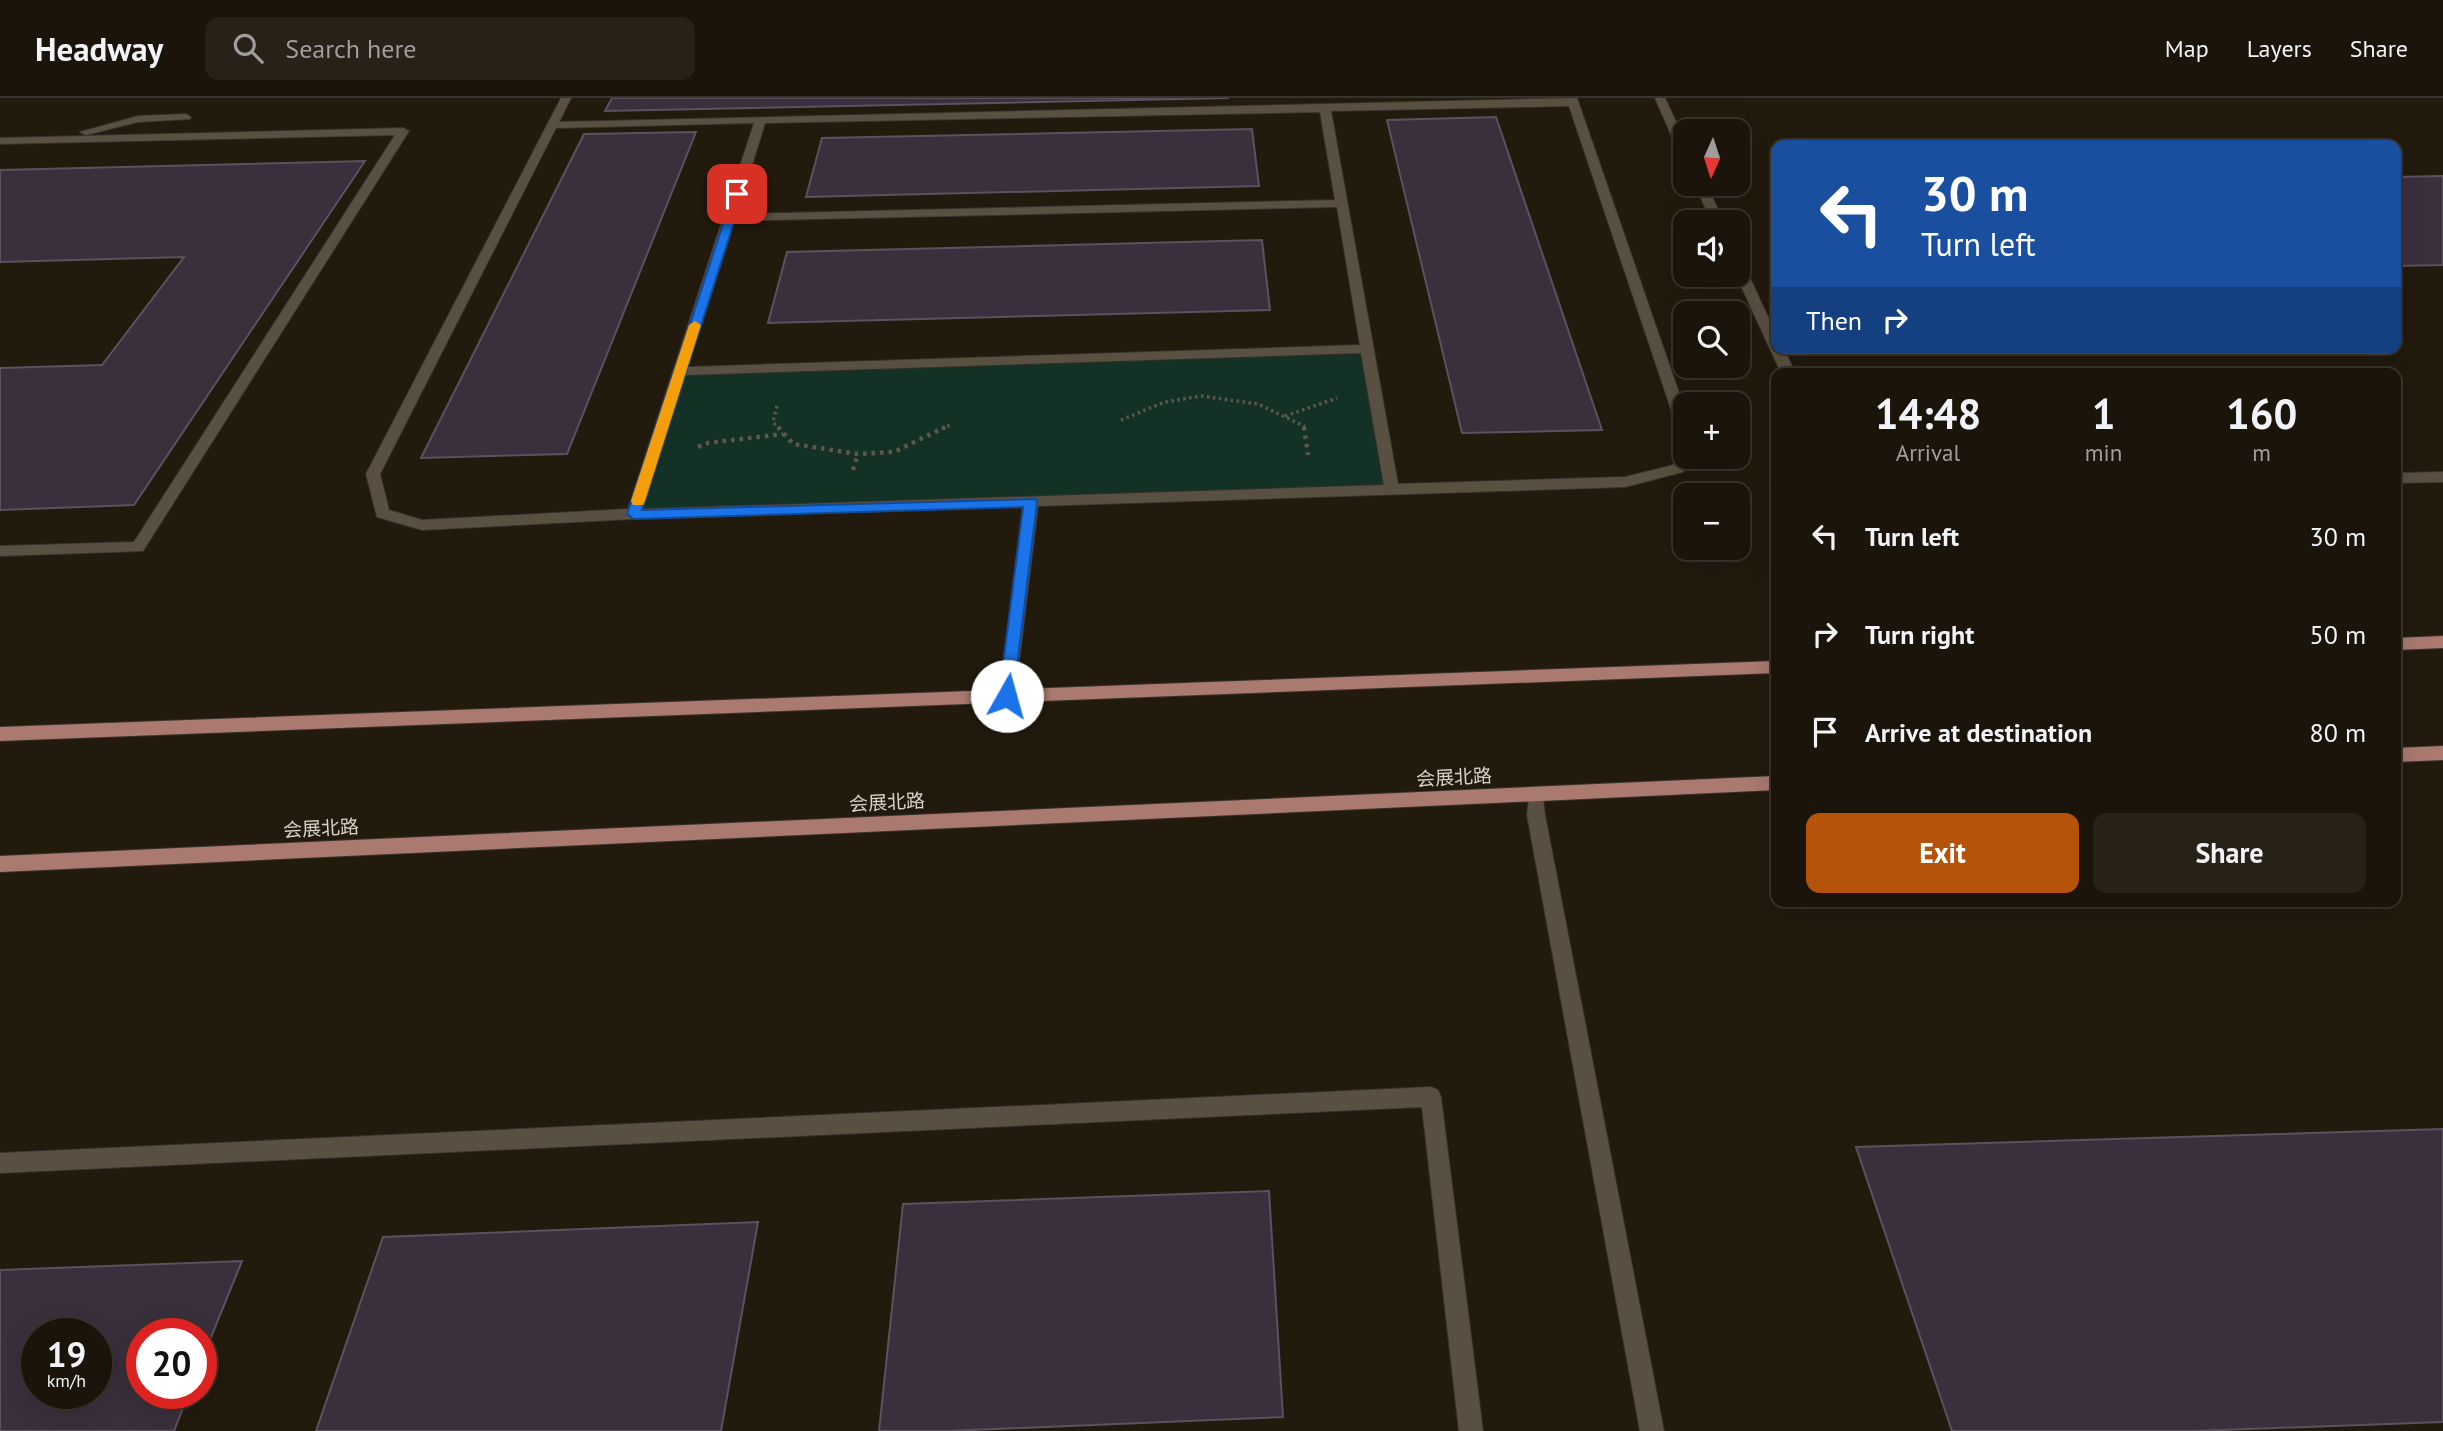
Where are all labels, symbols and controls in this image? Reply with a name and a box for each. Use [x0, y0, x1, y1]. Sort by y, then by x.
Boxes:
search box [205, 17, 695, 80]
text: Headway [35, 27, 163, 70]
icon: search [229, 29, 267, 67]
text: Search here [285, 32, 416, 65]
text: Map [2165, 33, 2209, 64]
text: Layers [2247, 33, 2312, 64]
text: Share [2350, 33, 2408, 64]
north arrow [1673, 119, 1750, 196]
map controls [1673, 119, 1750, 560]
text: 30 m [1921, 161, 2028, 225]
pin [707, 164, 767, 224]
icon: left [1806, 168, 1897, 259]
icon: arrive [718, 175, 756, 213]
button: sound [1673, 210, 1750, 287]
text: Turn left [1921, 223, 2036, 265]
button: search [1673, 301, 1750, 378]
icon: right [1876, 301, 1914, 339]
text: Then [1806, 304, 1862, 337]
text: 14:48 [1875, 386, 1981, 441]
text: 1 [2092, 386, 2115, 441]
text: 160 [2226, 386, 2297, 441]
button: + [1673, 392, 1750, 469]
text: Arrival [1896, 438, 1960, 467]
text: min [2085, 438, 2122, 467]
text: m [2252, 438, 2271, 467]
button: − [1673, 483, 1750, 560]
icon: left [1806, 517, 1844, 555]
text: Turn left [1865, 520, 1959, 553]
text: 30 m [2310, 520, 2366, 553]
icon: right [1806, 615, 1844, 653]
text: Turn right [1865, 618, 1974, 651]
text: 50 m [2310, 618, 2366, 651]
position arrow [970, 659, 1044, 733]
icon: arrive [1806, 713, 1844, 751]
text: Arrive at destination [1865, 716, 2092, 749]
text: 80 m [2310, 716, 2366, 749]
street label: 会展北路 [1415, 763, 1493, 791]
street label: 会展北路 [848, 788, 926, 816]
button: Exit [1806, 813, 2079, 893]
button: Share [2093, 813, 2366, 893]
street label: 会展北路 [282, 814, 360, 842]
speed limit sign: 20 [126, 1318, 217, 1409]
text: 19 [47, 1331, 86, 1377]
text: km/h [47, 1369, 86, 1392]

